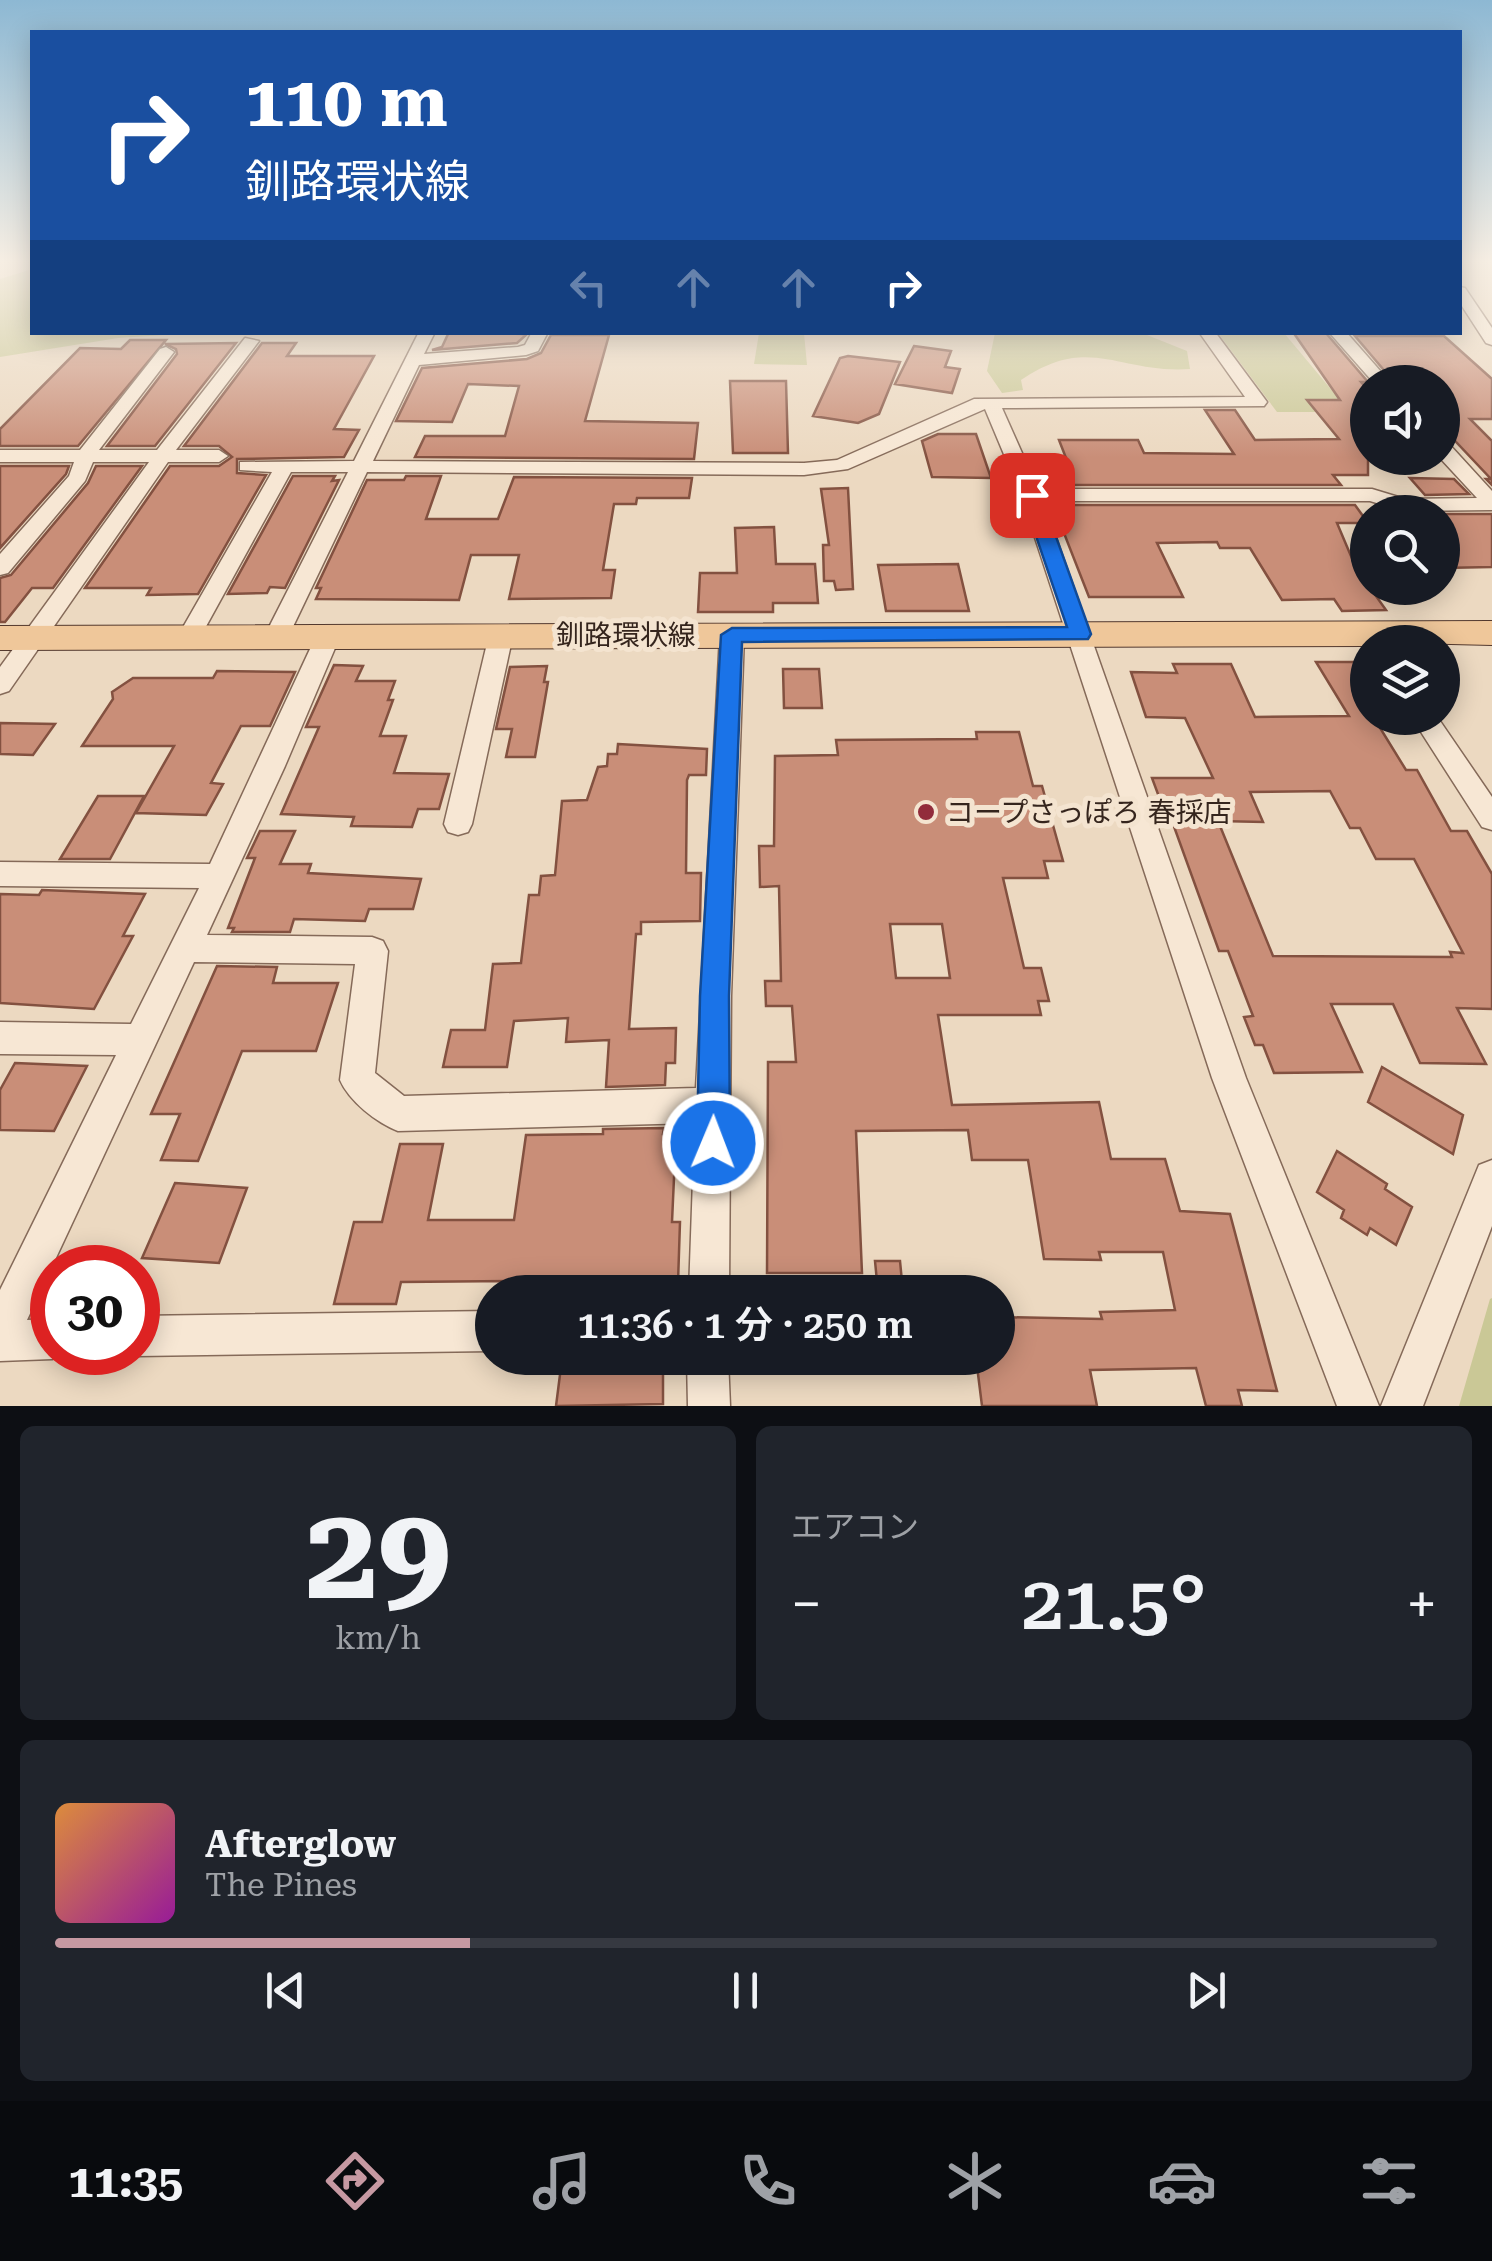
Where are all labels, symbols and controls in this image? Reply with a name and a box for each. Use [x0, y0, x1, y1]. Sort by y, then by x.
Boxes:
text: 110 m [245, 61, 448, 143]
icon: right [80, 70, 210, 200]
text: 釧路環状線 [245, 155, 470, 208]
icon: left [561, 260, 616, 315]
icon: ahead [666, 260, 721, 315]
icon: ahead [771, 260, 826, 315]
icon: right [876, 260, 931, 315]
map controls [1350, 365, 1460, 735]
button: sound [1350, 365, 1460, 475]
pin [990, 453, 1075, 538]
icon: arrive [1005, 468, 1060, 523]
button: search [1350, 495, 1460, 605]
street label: 釧路環状線 [556, 619, 696, 652]
button: layers [1350, 625, 1460, 735]
place label: コープさっぽろ 春採店 [946, 796, 1231, 829]
marker: コープさっぽろ 春採店 [915, 801, 937, 823]
position arrow [661, 1091, 765, 1195]
speed limit sign: 30 [30, 1245, 160, 1375]
text: 11:36 · 1 分 · 250 m [577, 1303, 913, 1347]
text: 29 [305, 1477, 451, 1630]
text: エアコン [791, 1508, 919, 1546]
text: 21.5° [1021, 1559, 1207, 1647]
text: − [791, 1572, 822, 1636]
text: + [1406, 1572, 1437, 1636]
text: km/h [335, 1619, 421, 1657]
text: Afterglow [205, 1822, 396, 1866]
text: The Pines [205, 1866, 357, 1904]
icon: previous [258, 1963, 313, 2018]
icon: pause [718, 1963, 773, 2018]
icon: next [1179, 1963, 1234, 2018]
icon: directions [320, 2146, 390, 2216]
icon: music [527, 2146, 597, 2216]
icon: phone [733, 2146, 803, 2216]
icon: climate [940, 2146, 1010, 2216]
icon: car [1147, 2146, 1217, 2216]
icon: filters [1354, 2146, 1424, 2216]
text: 11:35 [68, 2155, 183, 2208]

